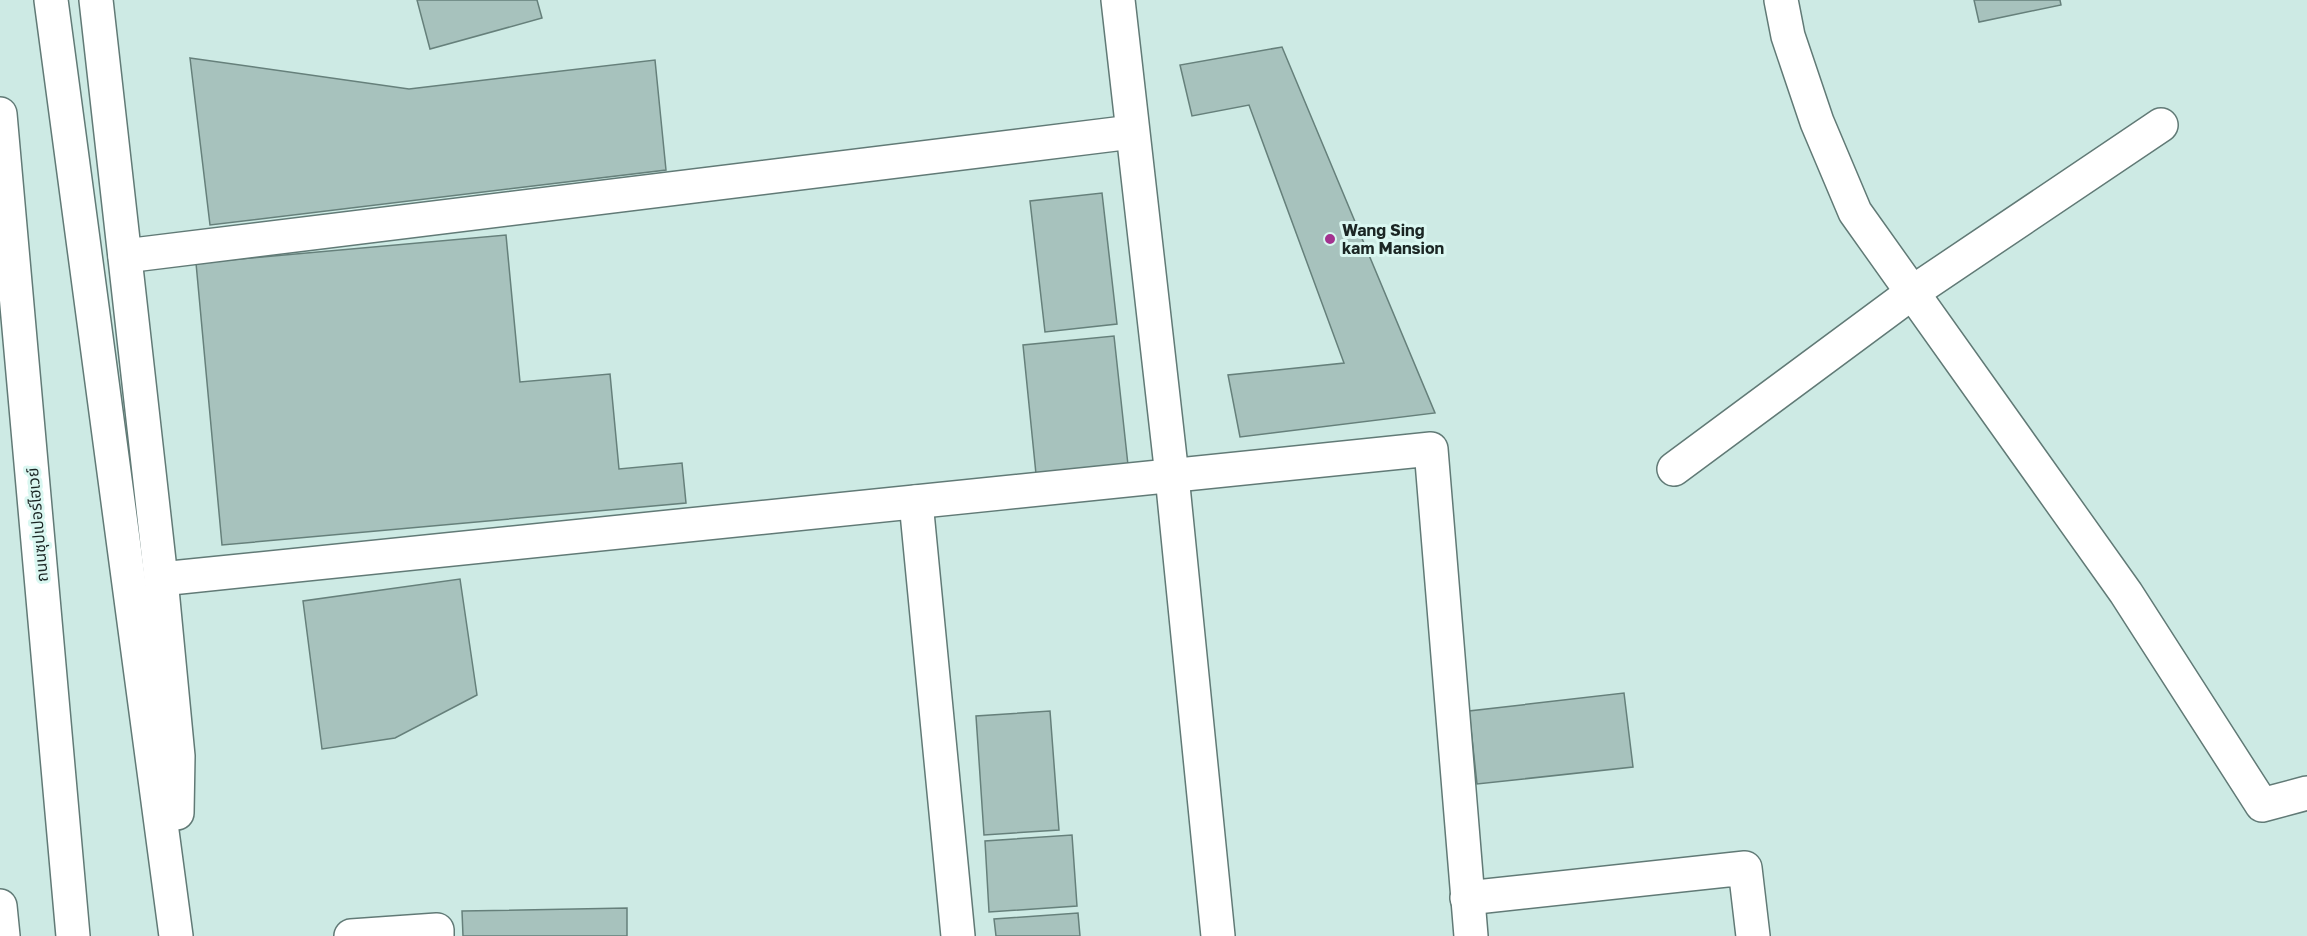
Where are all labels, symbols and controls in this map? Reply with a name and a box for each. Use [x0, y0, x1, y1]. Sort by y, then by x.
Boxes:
place label: Wang Sing kam Mansion [1342, 220, 1444, 258]
marker: Wang Sing kam Mansion [1323, 232, 1337, 246]
street label: ถนนซุปเปอร์ไฮเวย์ [22, 467, 52, 583]

